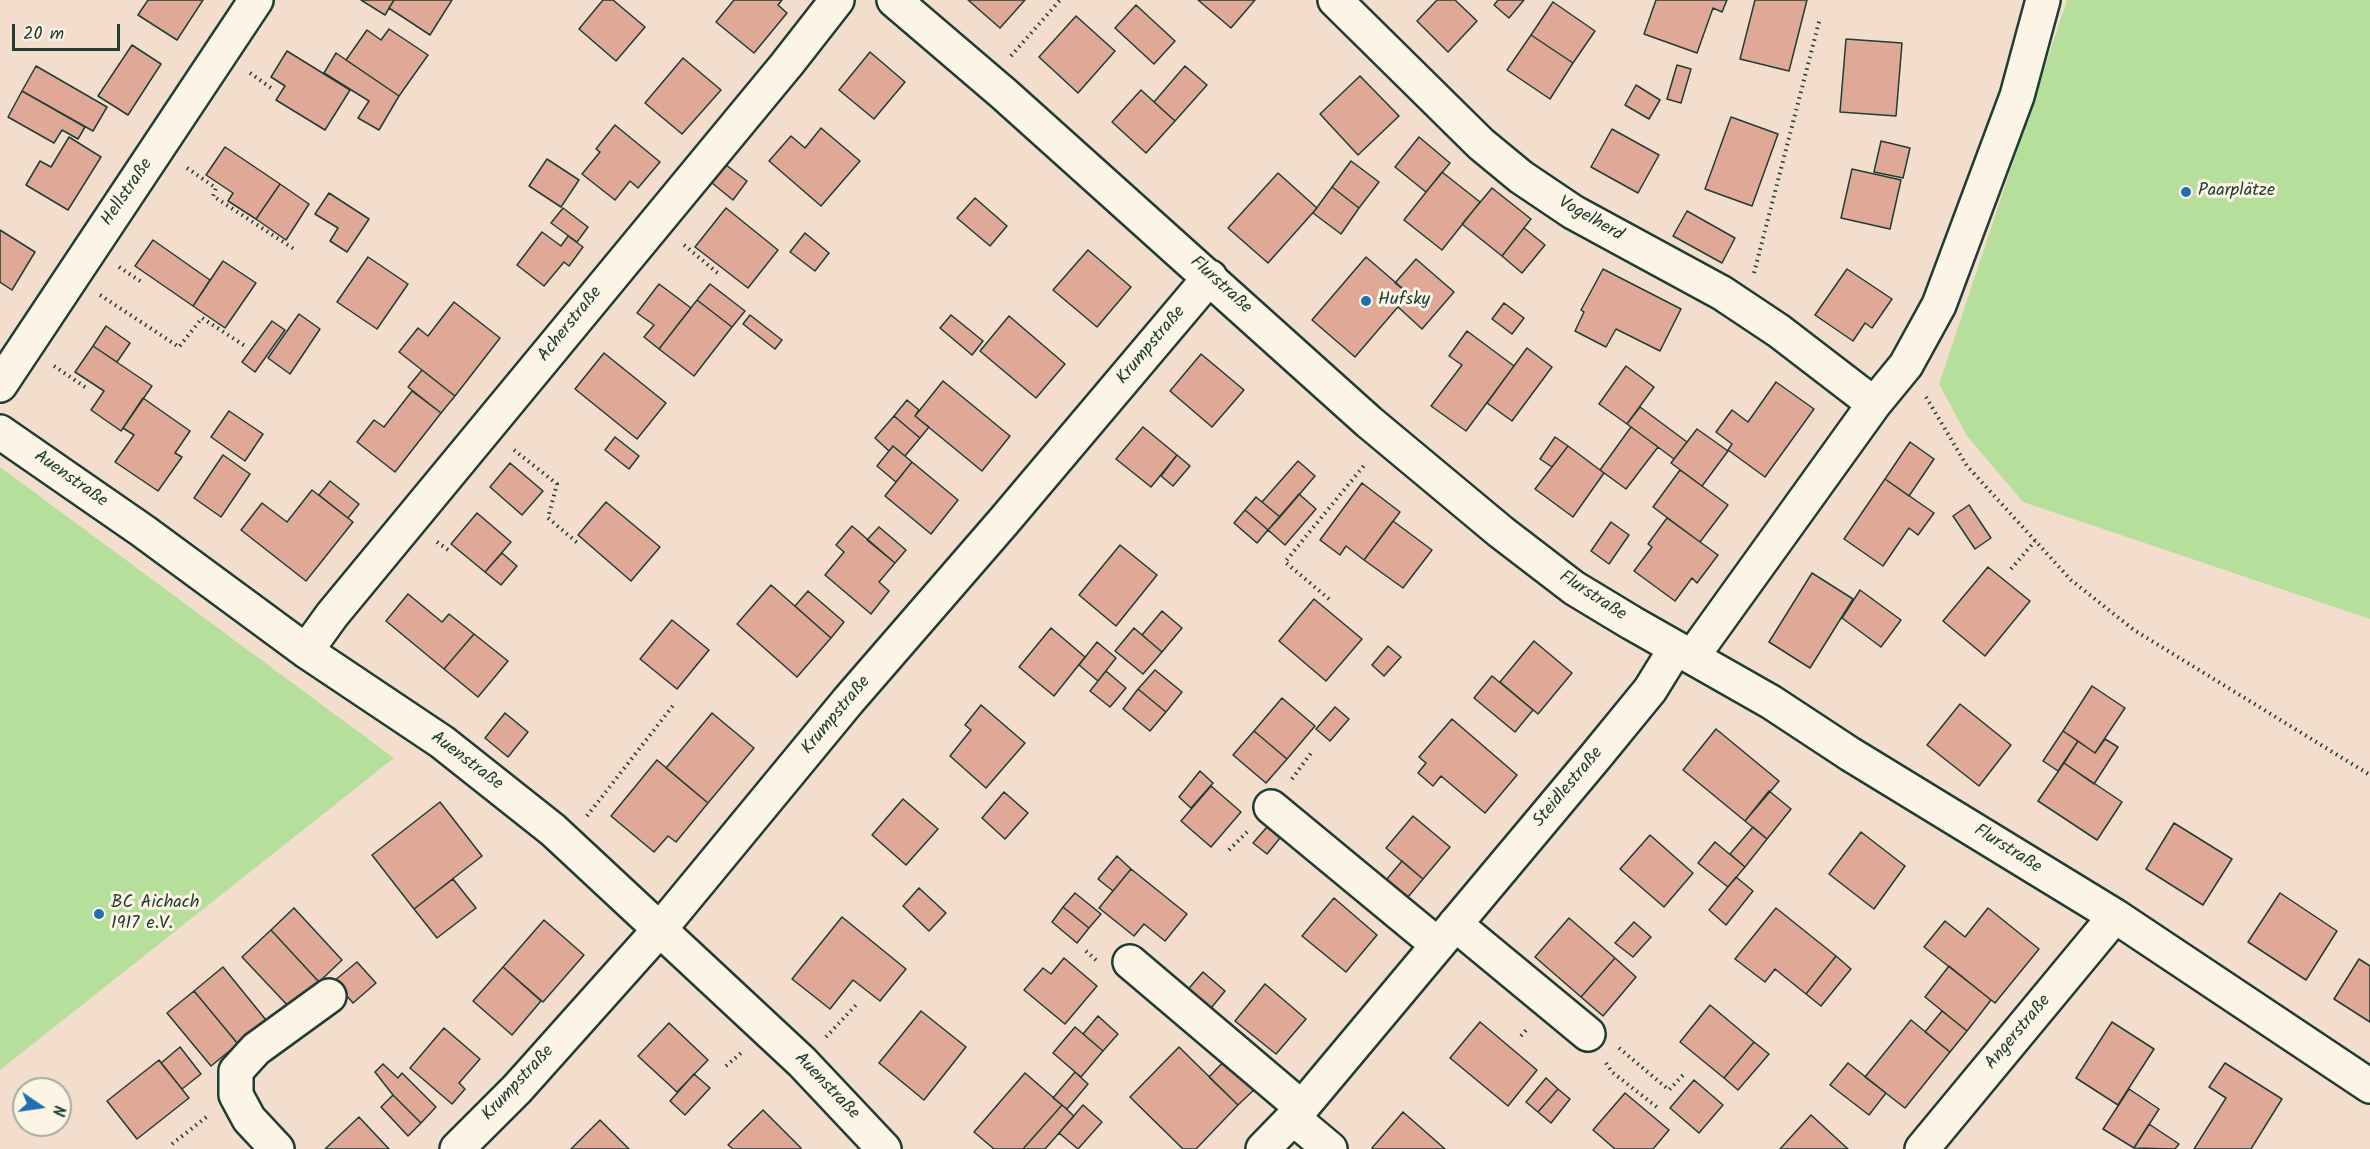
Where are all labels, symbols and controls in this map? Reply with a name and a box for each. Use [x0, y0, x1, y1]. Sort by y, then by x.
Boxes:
scale bar [15, 12, 123, 50]
text: 20 m [23, 20, 64, 49]
street label: Hellstraße [98, 155, 158, 231]
place label: Paarplätze [2198, 181, 2275, 203]
marker: Paarplätze [2179, 185, 2193, 199]
street label: Vogelherd [1554, 193, 1626, 247]
street label: Flurstraße [1184, 253, 1256, 319]
street label: Acherstraße [534, 283, 608, 367]
place label: Hufsky [1378, 290, 1430, 312]
marker: Hufsky [1359, 294, 1373, 308]
street label: Krumpstraße [1113, 302, 1191, 390]
street label: Auenstraße [29, 447, 111, 513]
street label: Flurstraße [1554, 567, 1630, 627]
street label: Krumpstraße [798, 672, 876, 760]
street label: Auenstraße [426, 728, 506, 796]
street label: Steidlestraße [1529, 743, 1609, 833]
street label: Flurstraße [1969, 821, 2045, 879]
place label: BC Aichach 1917 e.V. [111, 893, 199, 936]
marker: BC Aichach 1917 e.V. [92, 907, 106, 921]
street label: Angerstraße [1982, 991, 2056, 1075]
street label: Krumpstraße [478, 1042, 560, 1126]
street label: Auenstraße [789, 1049, 863, 1125]
north arrow [12, 1077, 72, 1137]
text: N [45, 1103, 71, 1118]

